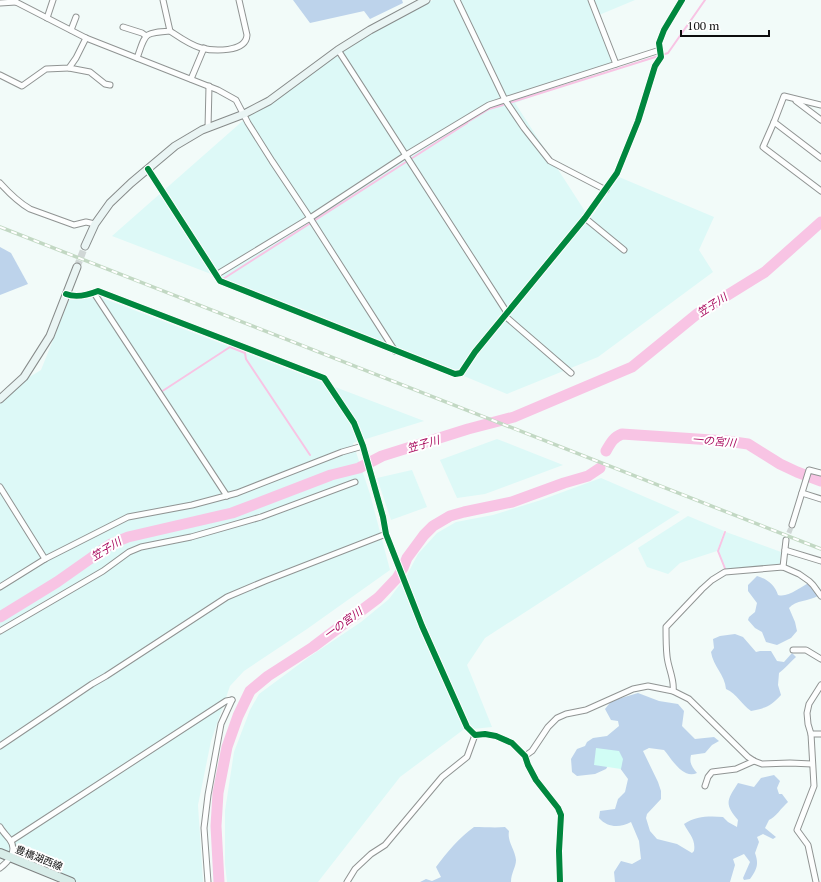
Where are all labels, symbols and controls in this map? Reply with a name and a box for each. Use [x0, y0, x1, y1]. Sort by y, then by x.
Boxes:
scale bar [681, 12, 769, 38]
text: 100 m [687, 18, 720, 33]
water label: 笠子川 [694, 290, 730, 320]
water label: 笠子川 [405, 432, 442, 455]
water label: 一の宮川 [691, 432, 738, 450]
water label: 笠子川 [88, 534, 125, 563]
water label: 一の宮川 [321, 604, 366, 642]
street label: 豊橋湖西線 [13, 843, 65, 873]

